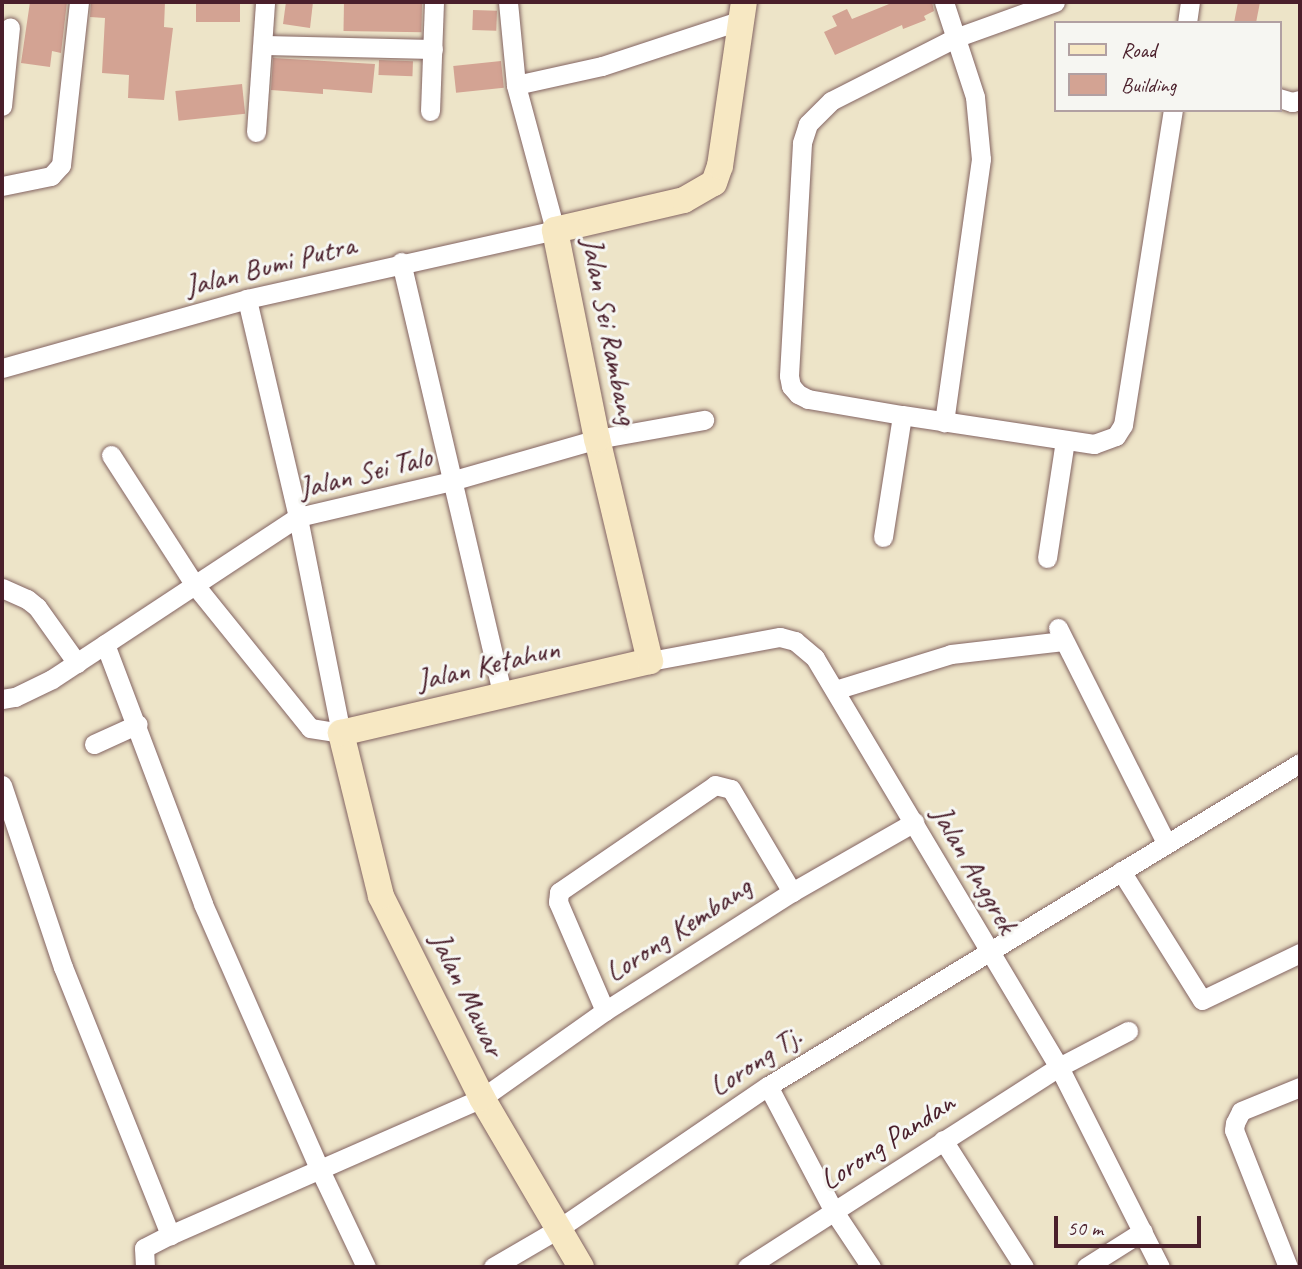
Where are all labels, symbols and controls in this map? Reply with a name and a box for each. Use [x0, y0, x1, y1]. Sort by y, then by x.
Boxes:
legend [1054, 21, 1281, 112]
text: Road [1121, 37, 1156, 63]
text: Building [1121, 72, 1176, 98]
street label: Jalan Bumi Putra [182, 227, 358, 303]
street label: Jalan Sei Rambang [574, 234, 646, 428]
street label: Jalan Sei Talo [295, 438, 435, 506]
street label: Jalan Ketahun [414, 630, 562, 698]
street label: Jalan Anggrek [924, 799, 1026, 939]
street label: Lorong Kembang [599, 869, 757, 989]
street label: Jalan Mawar [423, 927, 513, 1061]
street label: Lorong Tj. [702, 1018, 808, 1104]
street label: Lorong Pandan [813, 1084, 961, 1198]
scale bar [1057, 1202, 1204, 1246]
text: 50 m [1067, 1215, 1103, 1241]

